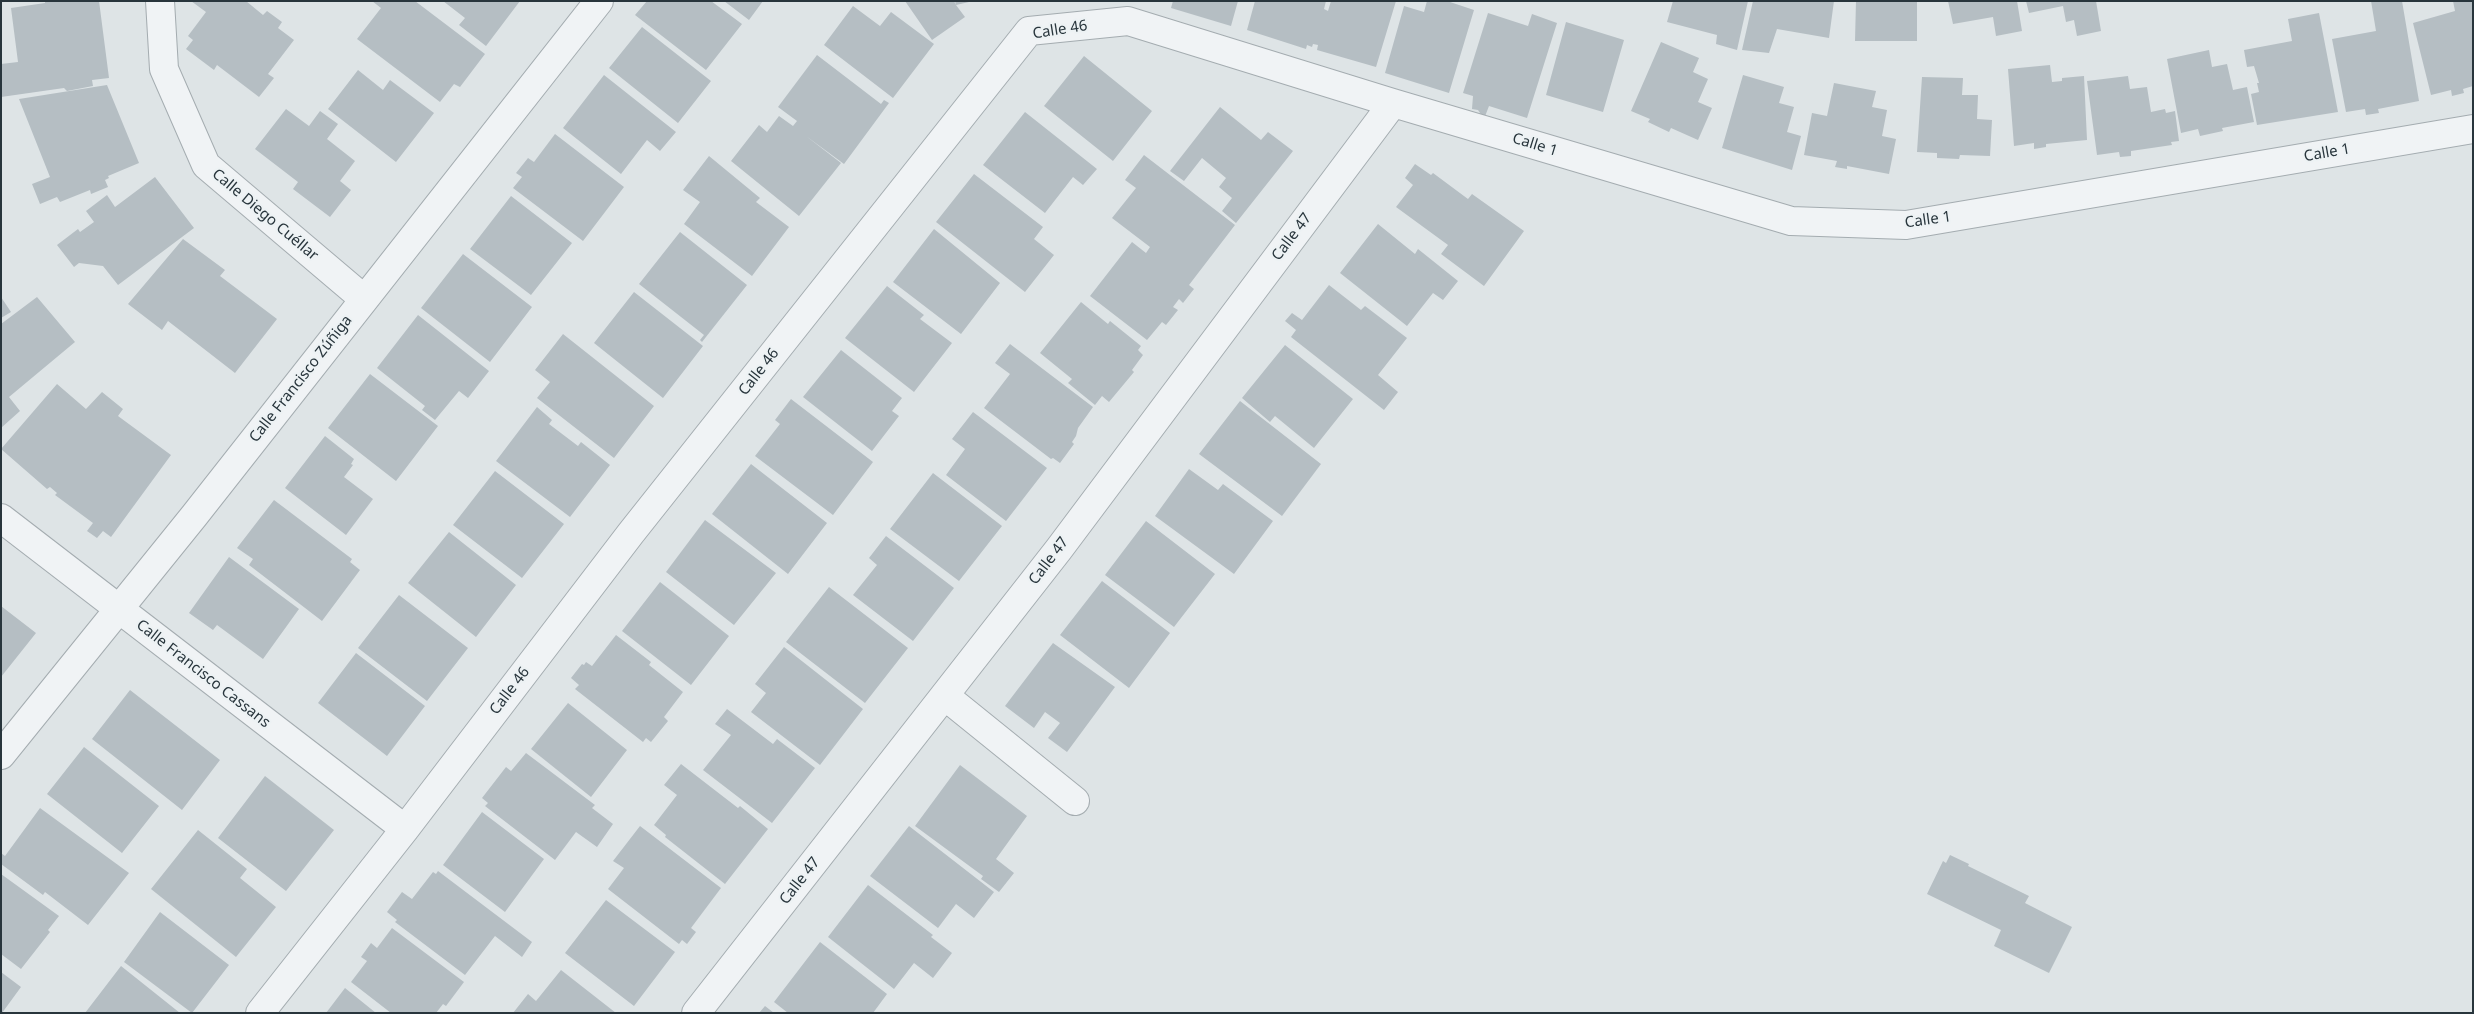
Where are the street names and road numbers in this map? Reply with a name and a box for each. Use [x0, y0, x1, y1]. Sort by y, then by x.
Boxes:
street label: Calle 46 [1031, 17, 1089, 43]
street label: Calle 1 [1510, 130, 1560, 160]
street label: Calle 1 [2303, 140, 2351, 166]
street label: Calle Diego Cuéllar [208, 165, 322, 265]
street label: Calle 1 [1904, 208, 1952, 232]
street label: Calle 47 [1268, 210, 1316, 264]
street label: Calle Francisco Zúñiga [246, 312, 356, 446]
street label: Calle 46 [735, 345, 783, 399]
street label: Calle 47 [1025, 534, 1073, 588]
street label: Calle Francisco Cassans [132, 616, 274, 732]
street label: Calle 46 [486, 664, 534, 718]
street label: Calle 47 [776, 854, 824, 908]

